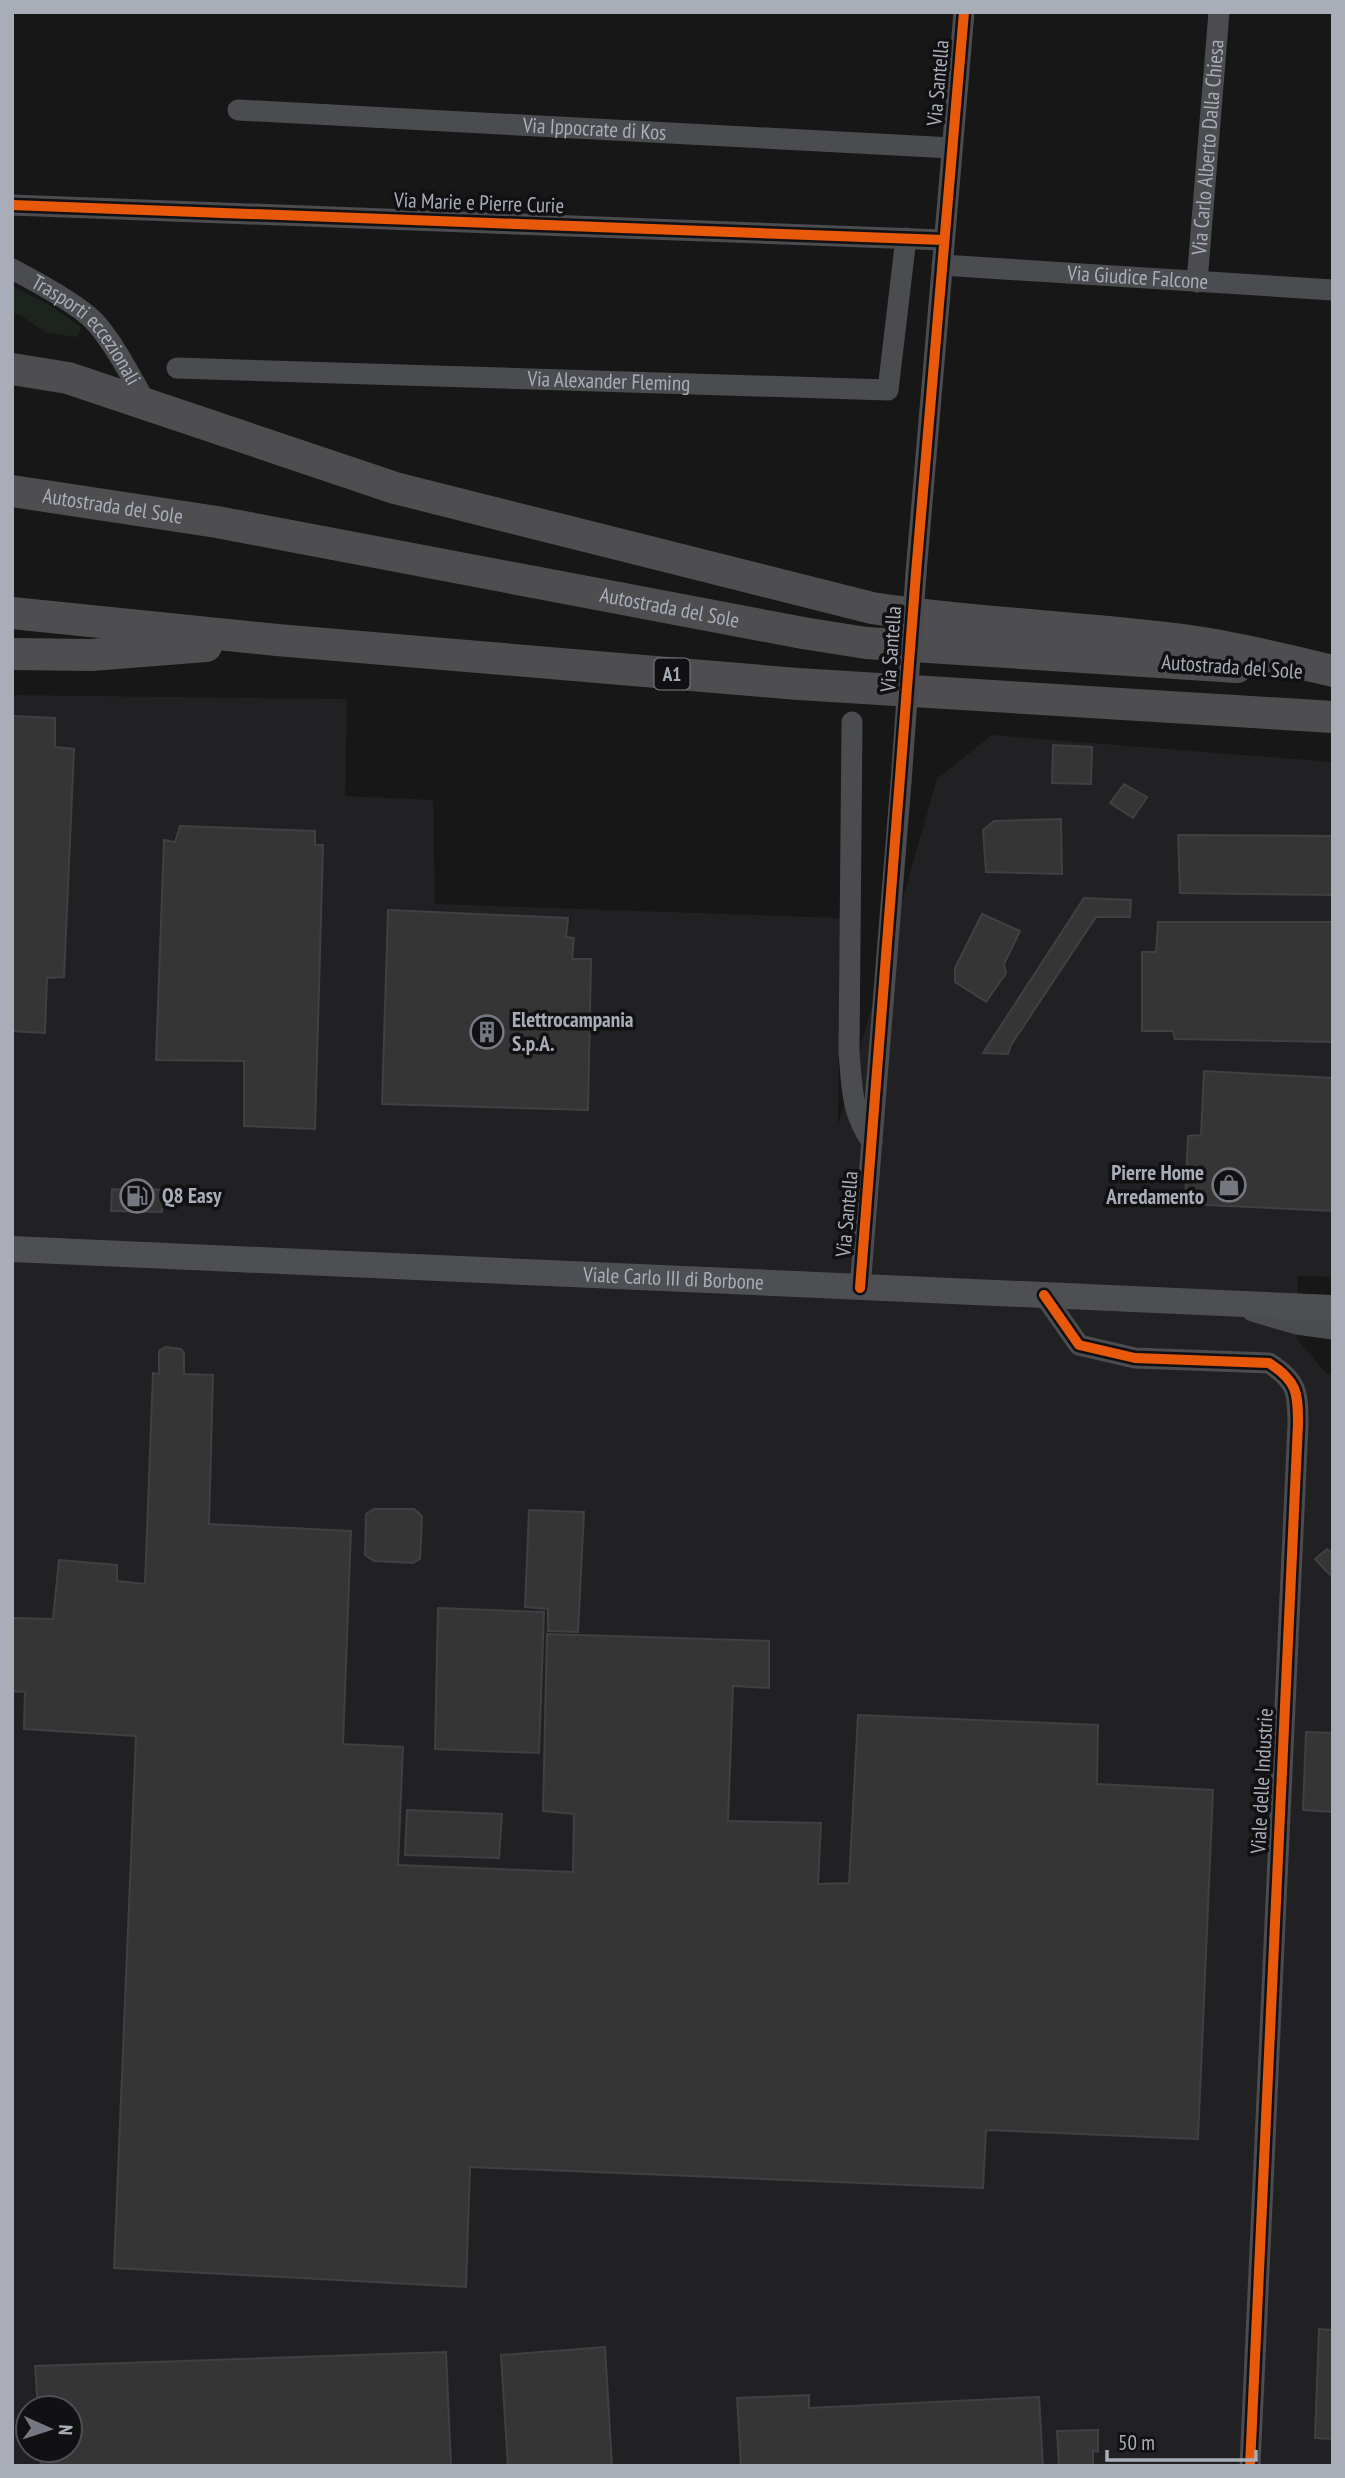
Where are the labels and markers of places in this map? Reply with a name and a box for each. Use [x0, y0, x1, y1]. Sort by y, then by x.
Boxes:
place label: Elettrocampania S.p.A. [512, 1006, 634, 1057]
building icon: Elettrocampania S.p.A. [468, 1013, 506, 1051]
place label: Pierre Home Arredamento [1105, 1159, 1204, 1210]
shop icon: Pierre Home Arredamento [1210, 1166, 1248, 1204]
fuel station icon: Q8 Easy [118, 1177, 156, 1215]
place label: Q8 Easy [162, 1182, 222, 1209]

